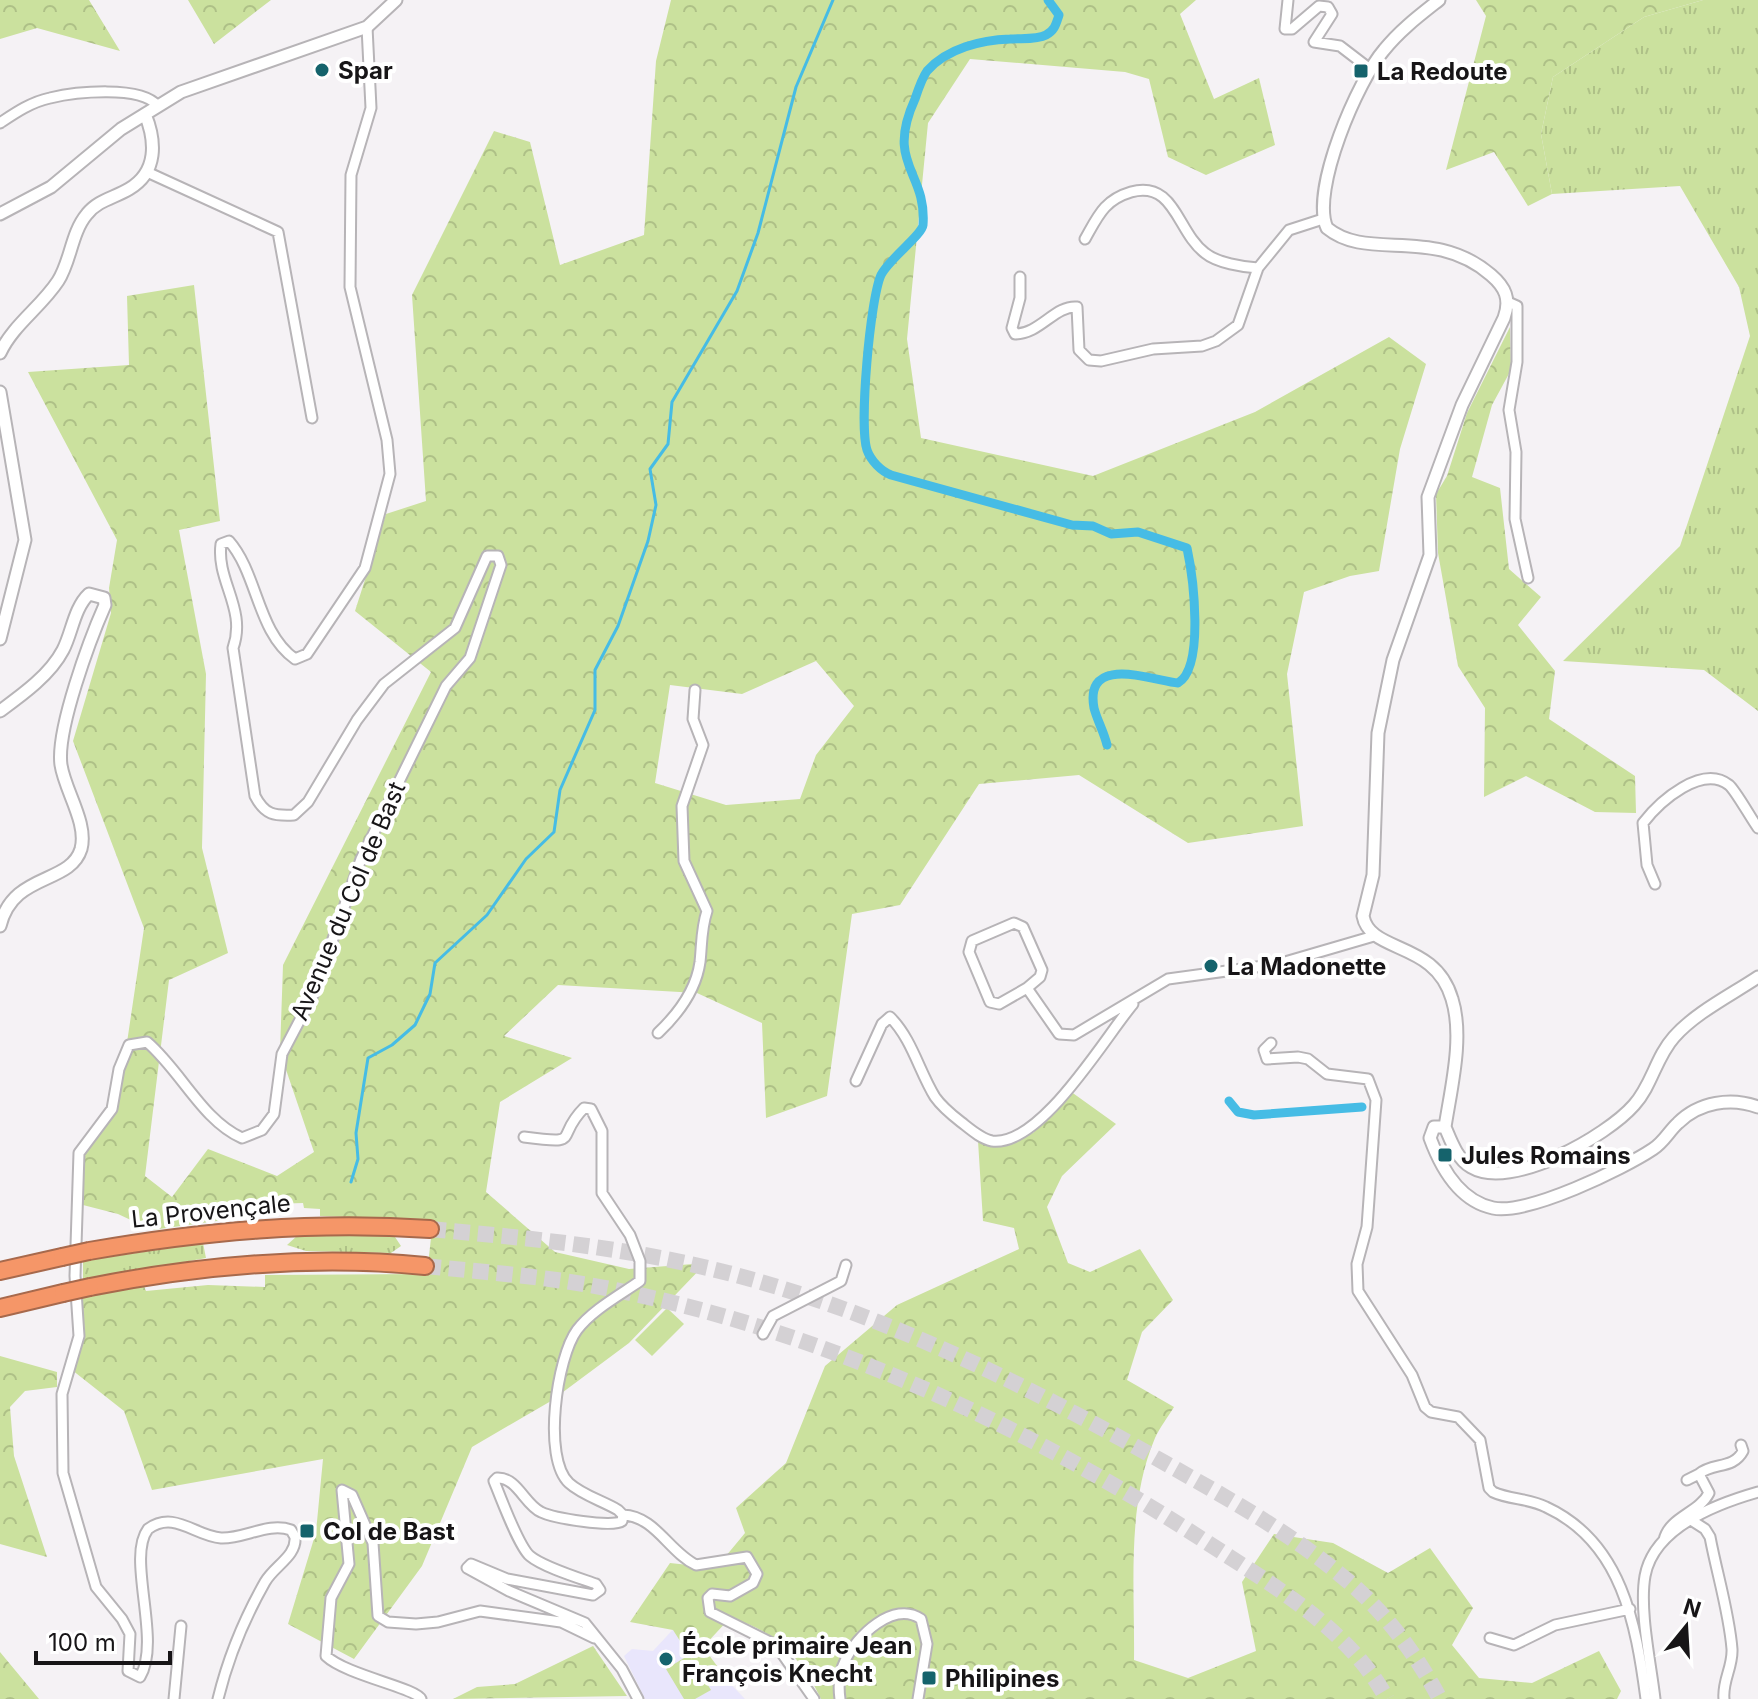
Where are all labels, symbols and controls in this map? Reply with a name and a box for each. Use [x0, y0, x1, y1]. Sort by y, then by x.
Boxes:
place label: Spar [338, 56, 393, 85]
place label: La Redoute [1377, 57, 1508, 86]
marker: Spar [313, 61, 331, 79]
marker: La Redoute [1352, 62, 1370, 80]
street label: Avenue du Col de Bast [285, 777, 411, 1025]
place label: La Madonette [1227, 952, 1386, 981]
marker: La Madonette [1202, 957, 1220, 975]
place label: Jules Romains [1461, 1141, 1631, 1170]
marker: Jules Romains [1436, 1146, 1454, 1164]
street label: La Provençale [130, 1188, 292, 1234]
place label: Col de Bast [323, 1517, 455, 1546]
marker: Col de Bast [298, 1522, 316, 1540]
north arrow [1646, 1587, 1726, 1667]
text: N [1680, 1593, 1704, 1623]
scale bar [36, 1615, 170, 1665]
text: 100 m [48, 1628, 116, 1657]
place label: École primaire Jean François Knecht [682, 1631, 912, 1688]
marker: École primaire Jean François Knecht [657, 1650, 675, 1668]
place label: Philipines [945, 1664, 1059, 1693]
marker: Philipines [920, 1669, 938, 1687]

